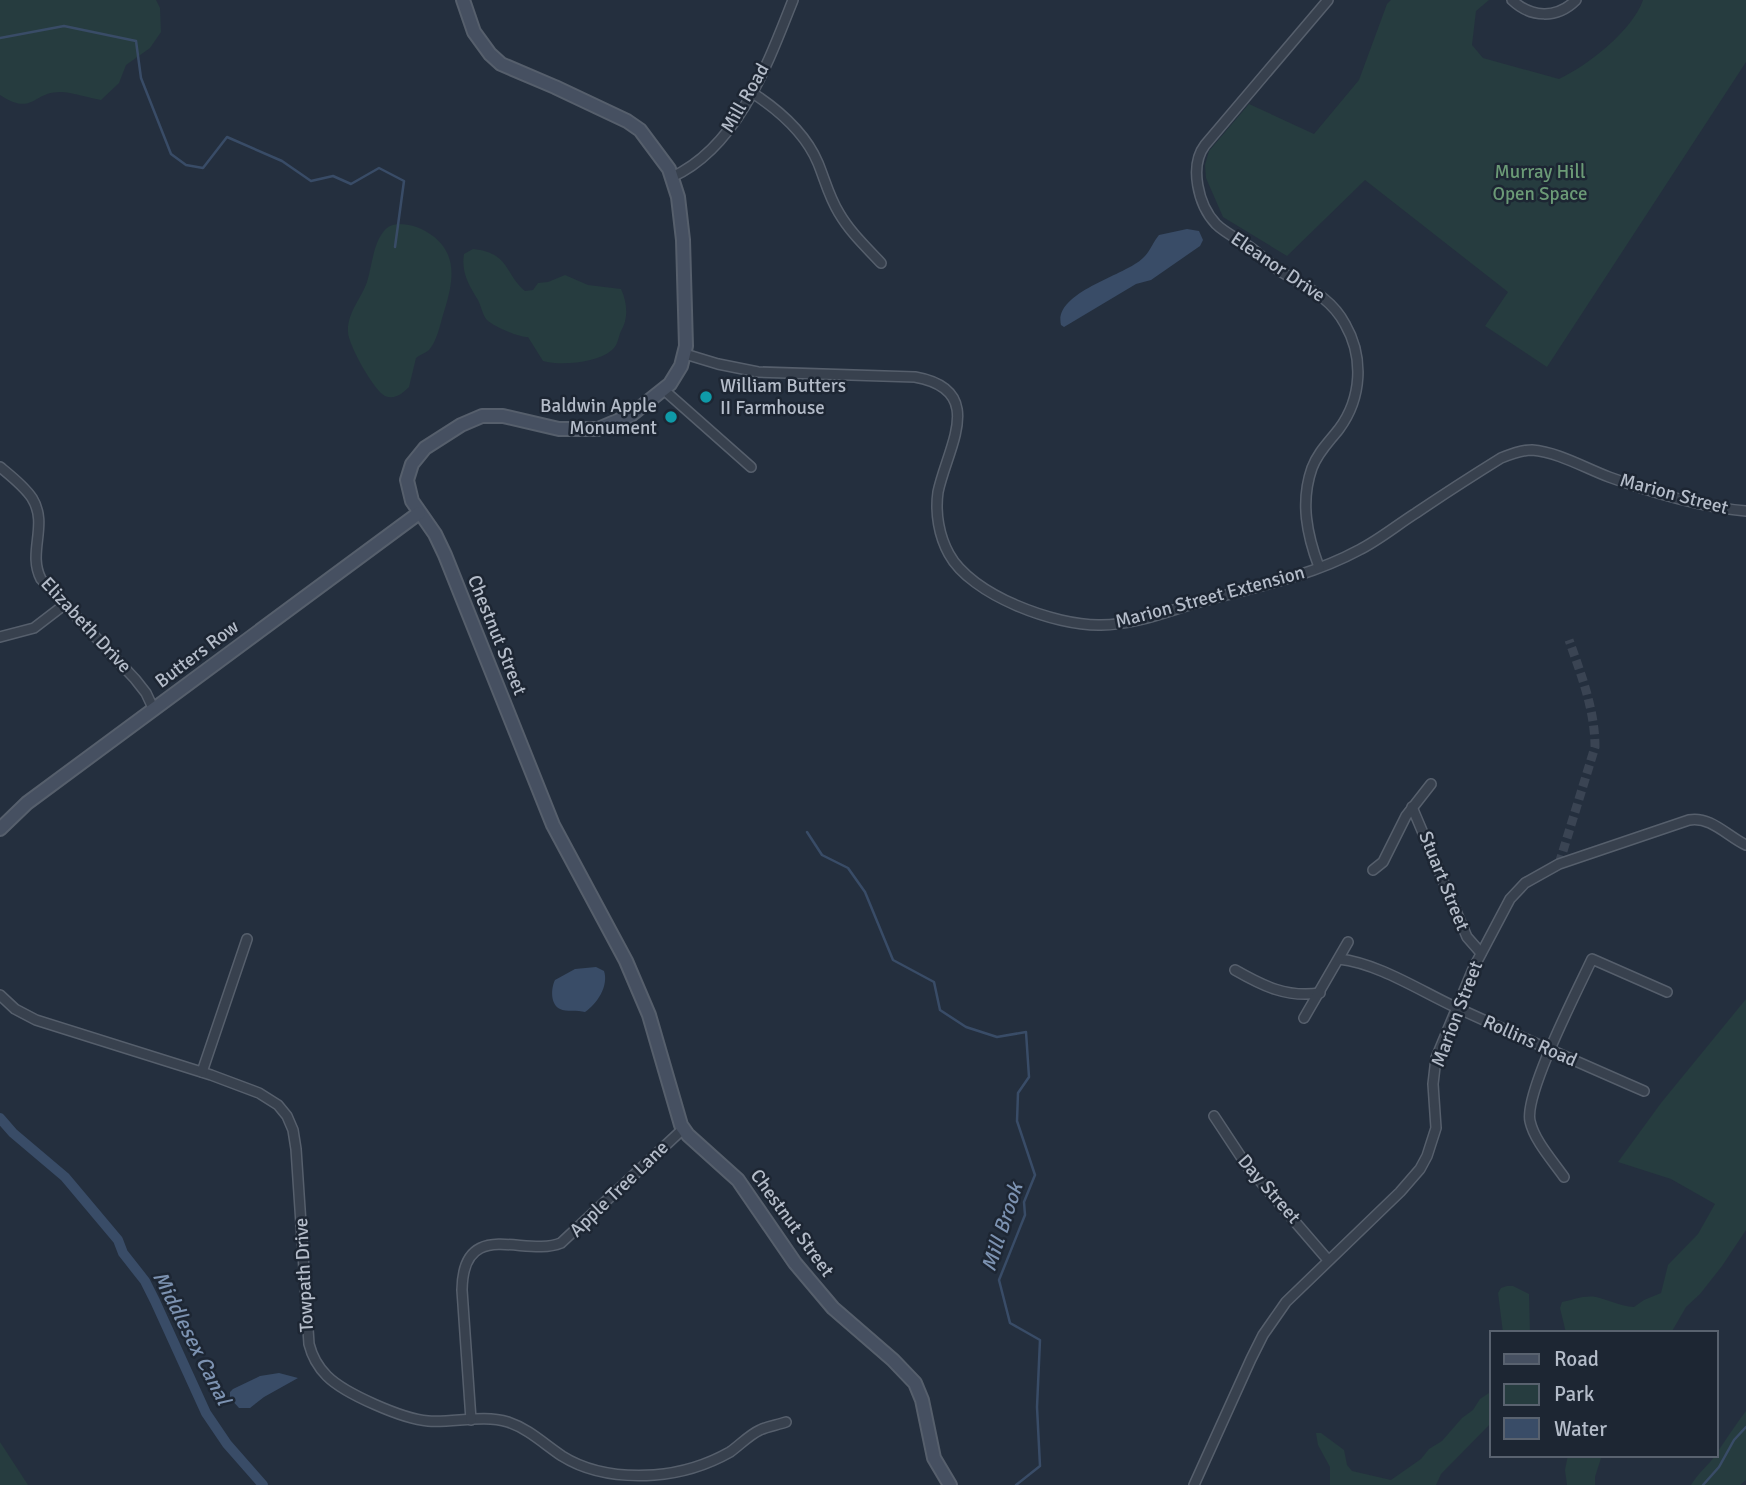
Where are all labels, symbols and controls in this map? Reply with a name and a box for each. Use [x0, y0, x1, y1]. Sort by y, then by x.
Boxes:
street label: Mill Road [716, 59, 774, 137]
park label: Murray Hill Open Space [1492, 160, 1588, 206]
street label: Eleanor Drive [1226, 227, 1330, 307]
place label: William Butters II Farmhouse [720, 374, 846, 420]
marker: William Butters II Farmhouse [698, 389, 714, 405]
place label: Baldwin Apple Monument [540, 394, 657, 440]
marker: Baldwin Apple Monument [663, 409, 679, 425]
street label: Marion Street [1617, 468, 1731, 520]
street label: Marion Street Extension [1113, 560, 1307, 634]
street label: Chestnut Street [462, 571, 532, 699]
street label: Elizabeth Drive [35, 572, 137, 678]
street label: Butters Row [150, 615, 244, 693]
street label: Stuart Street [1413, 828, 1475, 934]
street label: Marion Street [1426, 957, 1488, 1070]
street label: Rollins Road [1479, 1010, 1581, 1072]
street label: Apple Tree Lane [565, 1136, 673, 1242]
street label: Day Street [1232, 1149, 1306, 1229]
street label: Chestnut Street [745, 1164, 839, 1282]
water label: Mill Brook [976, 1177, 1029, 1275]
street label: Towpath Drive [289, 1217, 319, 1333]
water label: Middlesex Canal [147, 1267, 238, 1411]
legend [1490, 1331, 1718, 1457]
text: Road [1554, 1346, 1599, 1372]
text: Park [1554, 1381, 1595, 1407]
text: Water [1554, 1416, 1607, 1442]

